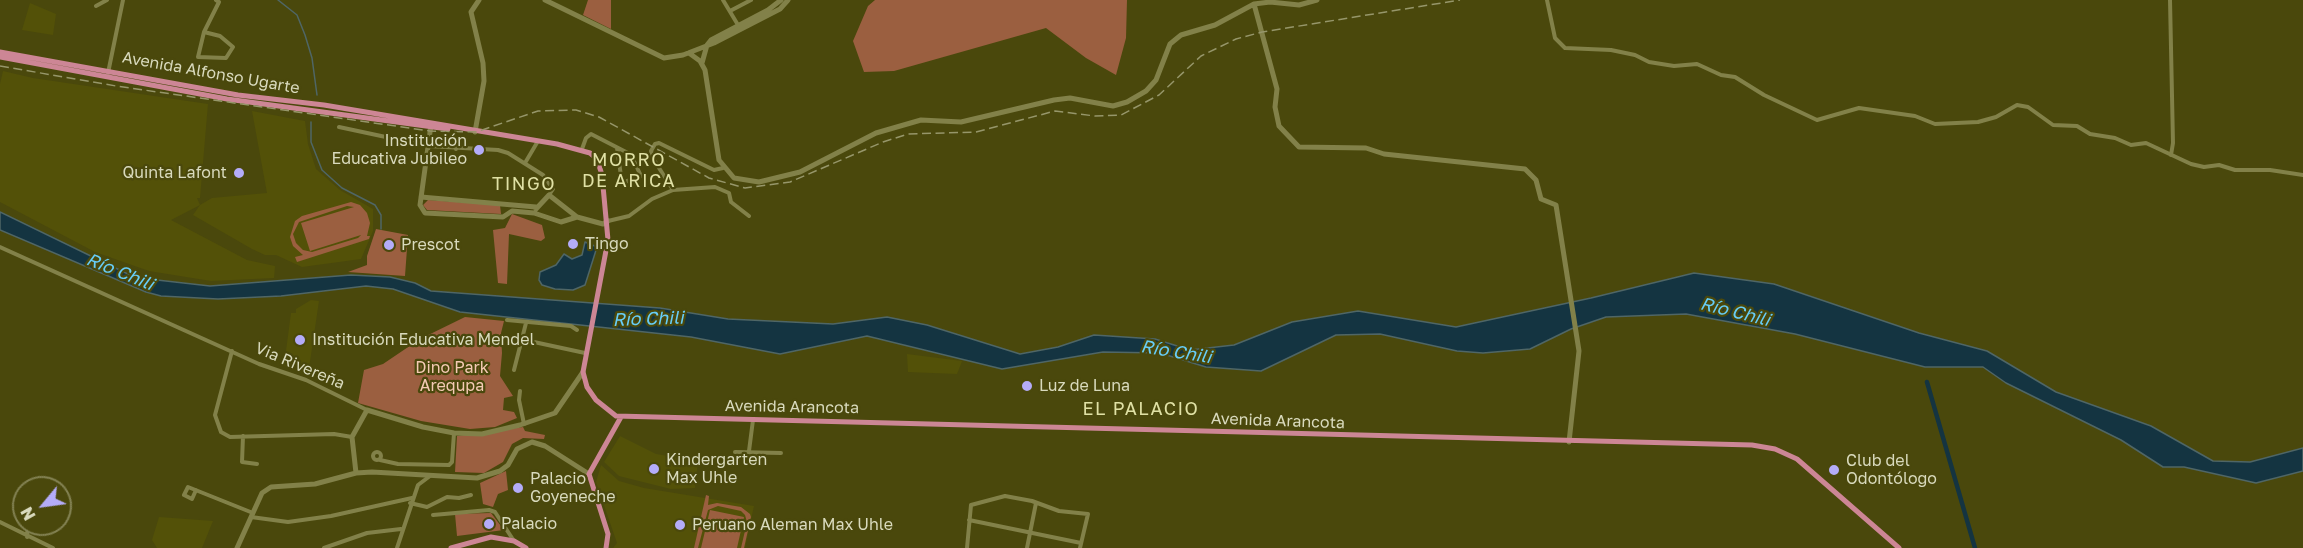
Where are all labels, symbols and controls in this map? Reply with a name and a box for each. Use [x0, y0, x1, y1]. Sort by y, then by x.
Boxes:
street label: Avenida Alfonso Ugarte [121, 48, 301, 98]
place label: Institución Educativa Jubileo [332, 131, 467, 169]
marker: Institución Educativa Jubileo [472, 143, 486, 157]
district label: MORRO DE ARICA [582, 149, 676, 192]
place label: Quinta Lafont [122, 163, 227, 183]
marker: Quinta Lafont [232, 166, 246, 180]
district label: TINGO [492, 173, 556, 195]
place label: Tingo [585, 234, 628, 254]
place label: Prescot [401, 235, 460, 255]
marker: Tingo [566, 237, 580, 251]
marker: Prescot [382, 238, 396, 252]
water label: Río Chili [83, 249, 157, 295]
water label: Río Chili [1698, 293, 1772, 331]
water label: Río Chili [612, 307, 684, 331]
place label: Institución Educativa Mendel [312, 330, 535, 350]
marker: Institución Educativa Mendel [293, 333, 307, 347]
water label: Río Chili [1139, 336, 1213, 368]
street label: Via Rivereña [252, 339, 348, 393]
park label: Dino Park Arequpa [415, 358, 489, 396]
place label: Luz de Luna [1039, 376, 1130, 396]
marker: Luz de Luna [1020, 379, 1034, 393]
street label: Avenida Arancota [725, 396, 859, 418]
district label: EL PALACIO [1083, 398, 1199, 420]
street label: Avenida Arancota [1211, 409, 1345, 433]
place label: Kindergarten Max Uhle [666, 450, 767, 488]
place label: Club del Odontólogo [1846, 451, 1937, 489]
marker: Kindergarten Max Uhle [647, 462, 661, 476]
marker: Club del Odontólogo [1827, 463, 1841, 477]
place label: Palacio Goyeneche [530, 469, 615, 507]
north arrow [12, 476, 72, 536]
marker: Palacio Goyeneche [511, 481, 525, 495]
text: N [16, 504, 40, 524]
place label: Palacio [501, 514, 557, 534]
place label: Peruano Aleman Max Uhle [692, 515, 893, 535]
marker: Palacio [482, 517, 496, 531]
marker: Peruano Aleman Max Uhle [673, 518, 687, 532]

